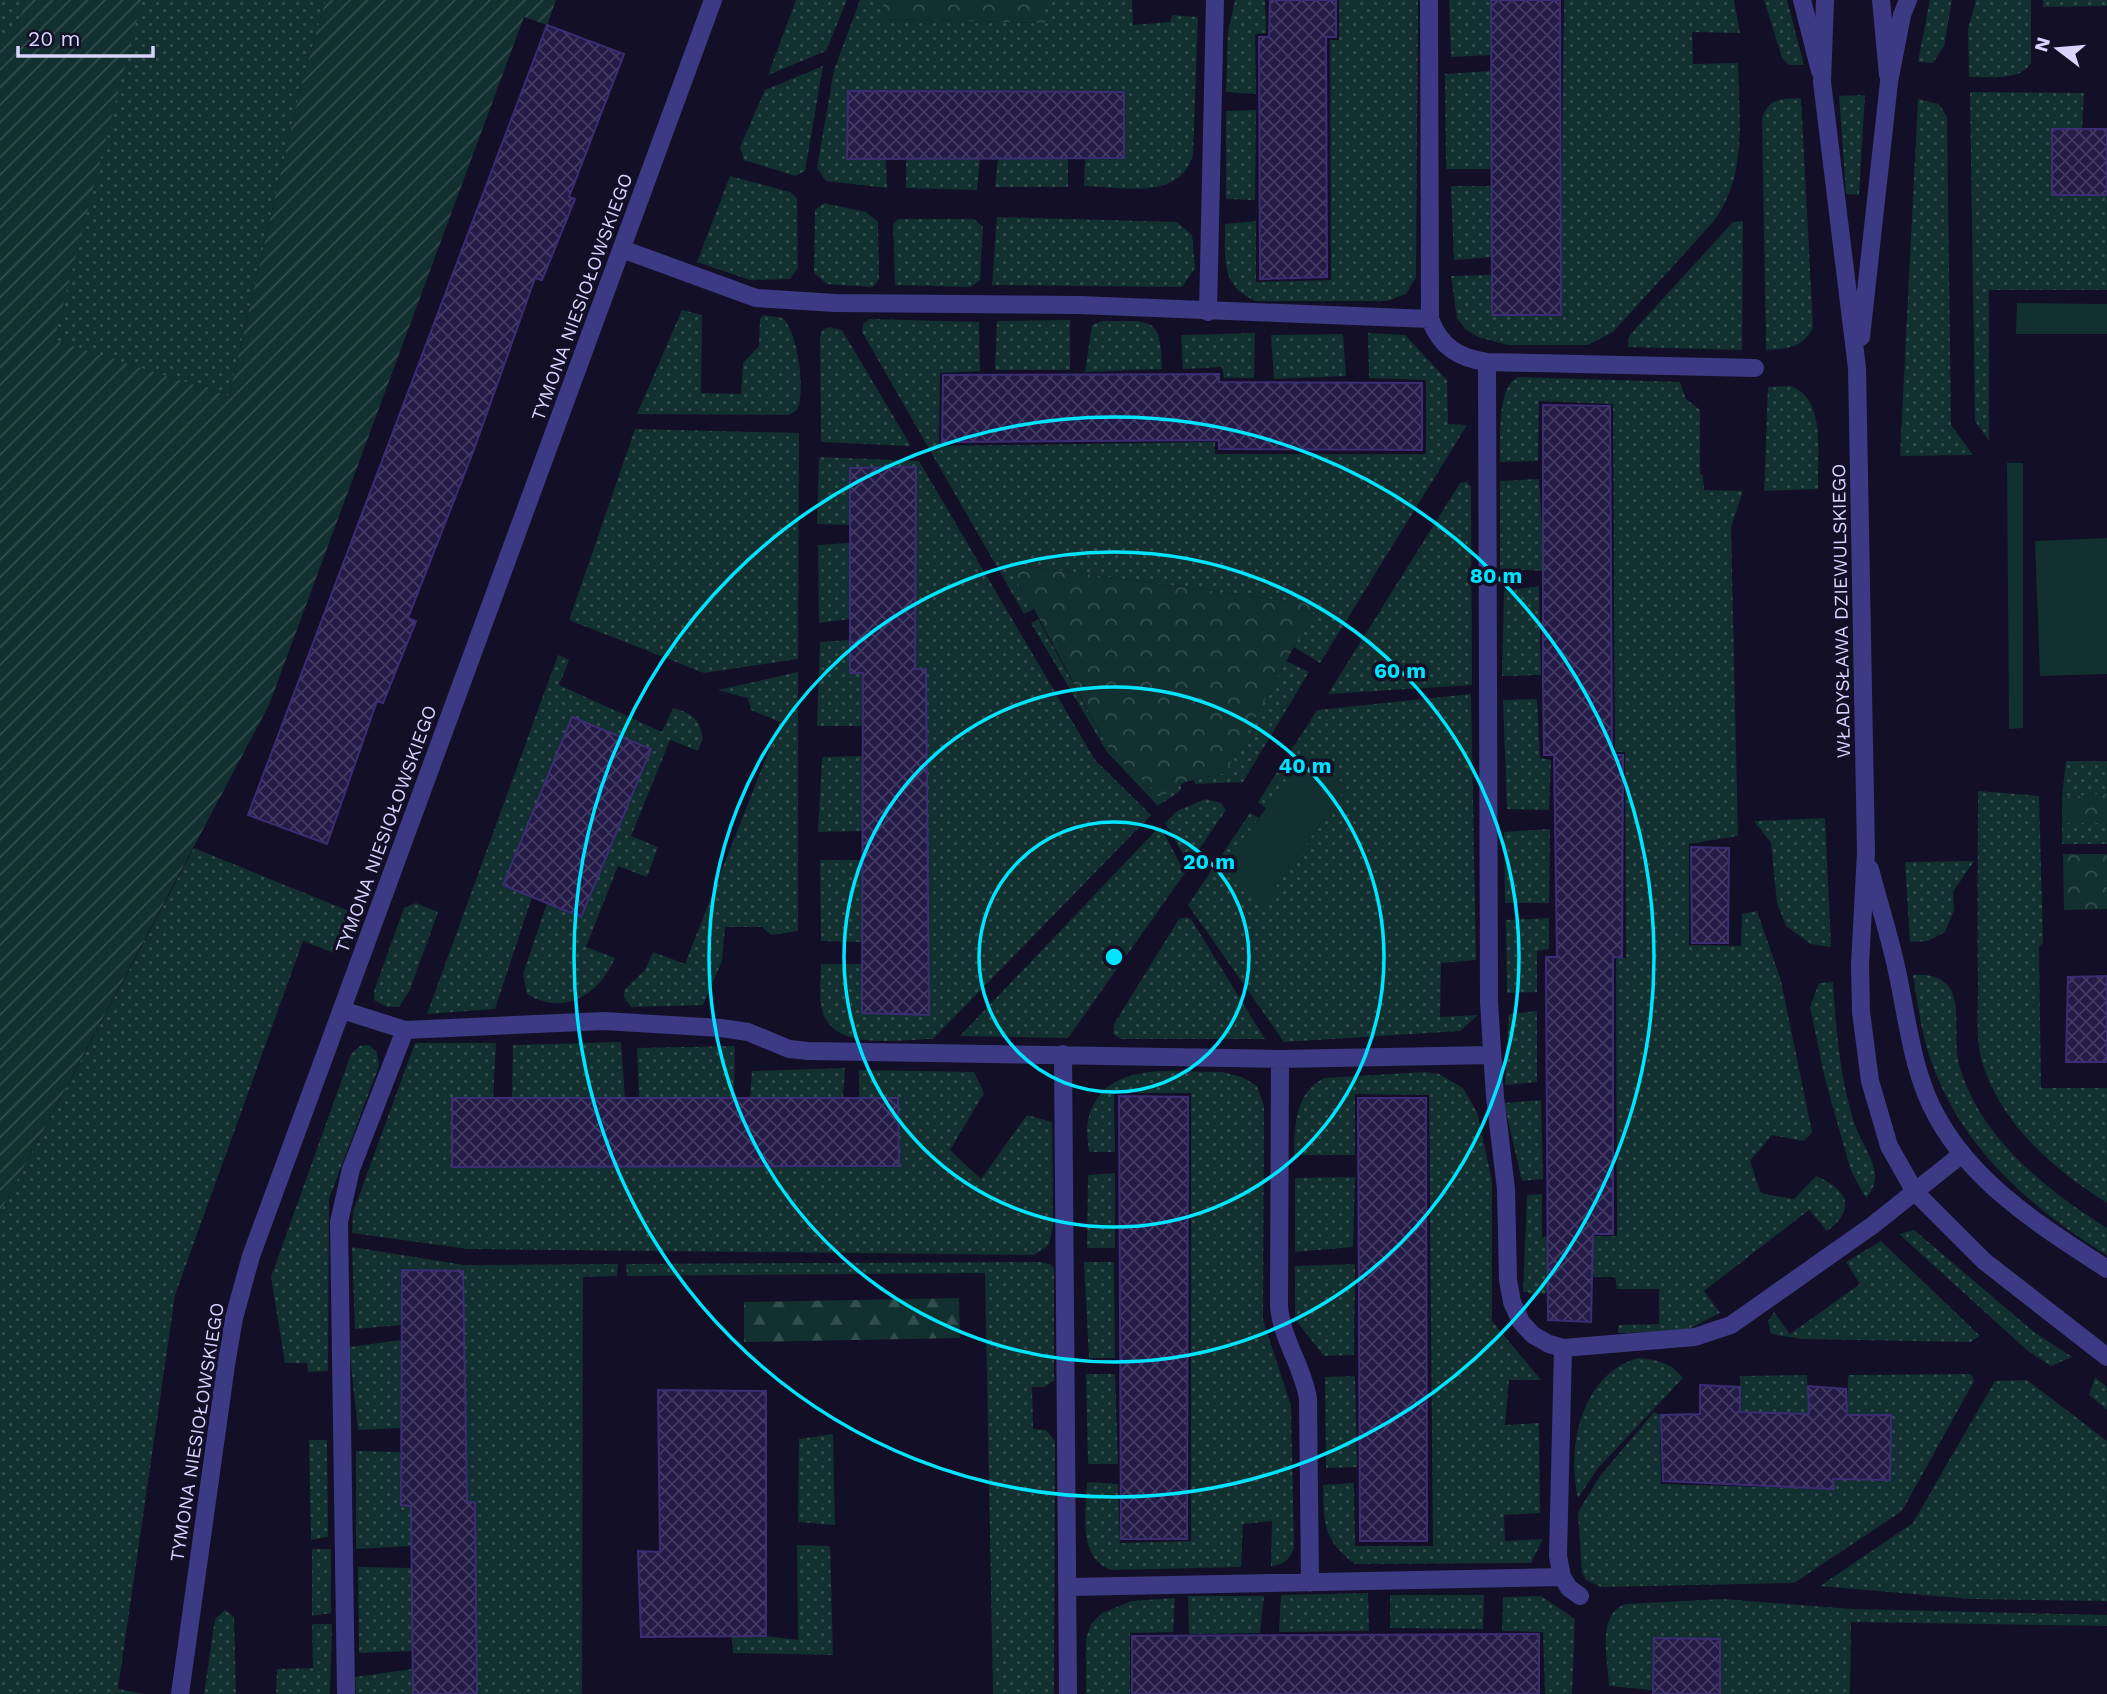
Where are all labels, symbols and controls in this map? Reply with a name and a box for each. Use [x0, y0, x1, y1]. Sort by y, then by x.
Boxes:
scale bar [18, 14, 152, 58]
north arrow [2023, 14, 2093, 84]
text: 20 m [28, 26, 80, 51]
text: N [2029, 35, 2055, 54]
street label: TYMONA NIESIOŁOWSKIEGO [526, 170, 638, 424]
street label: WŁADYSŁAWA DZIEWULSKIEGO [1827, 464, 1855, 758]
text: 80 m [1470, 563, 1522, 588]
text: 60 m [1374, 658, 1426, 683]
street label: TYMONA NIESIOŁOWSKIEGO [330, 702, 442, 956]
text: 40 m [1279, 753, 1331, 778]
text: 20 m [1183, 849, 1235, 874]
centre of rings [1102, 945, 1126, 969]
street label: TYMONA NIESIOŁOWSKIEGO [165, 1301, 229, 1563]

